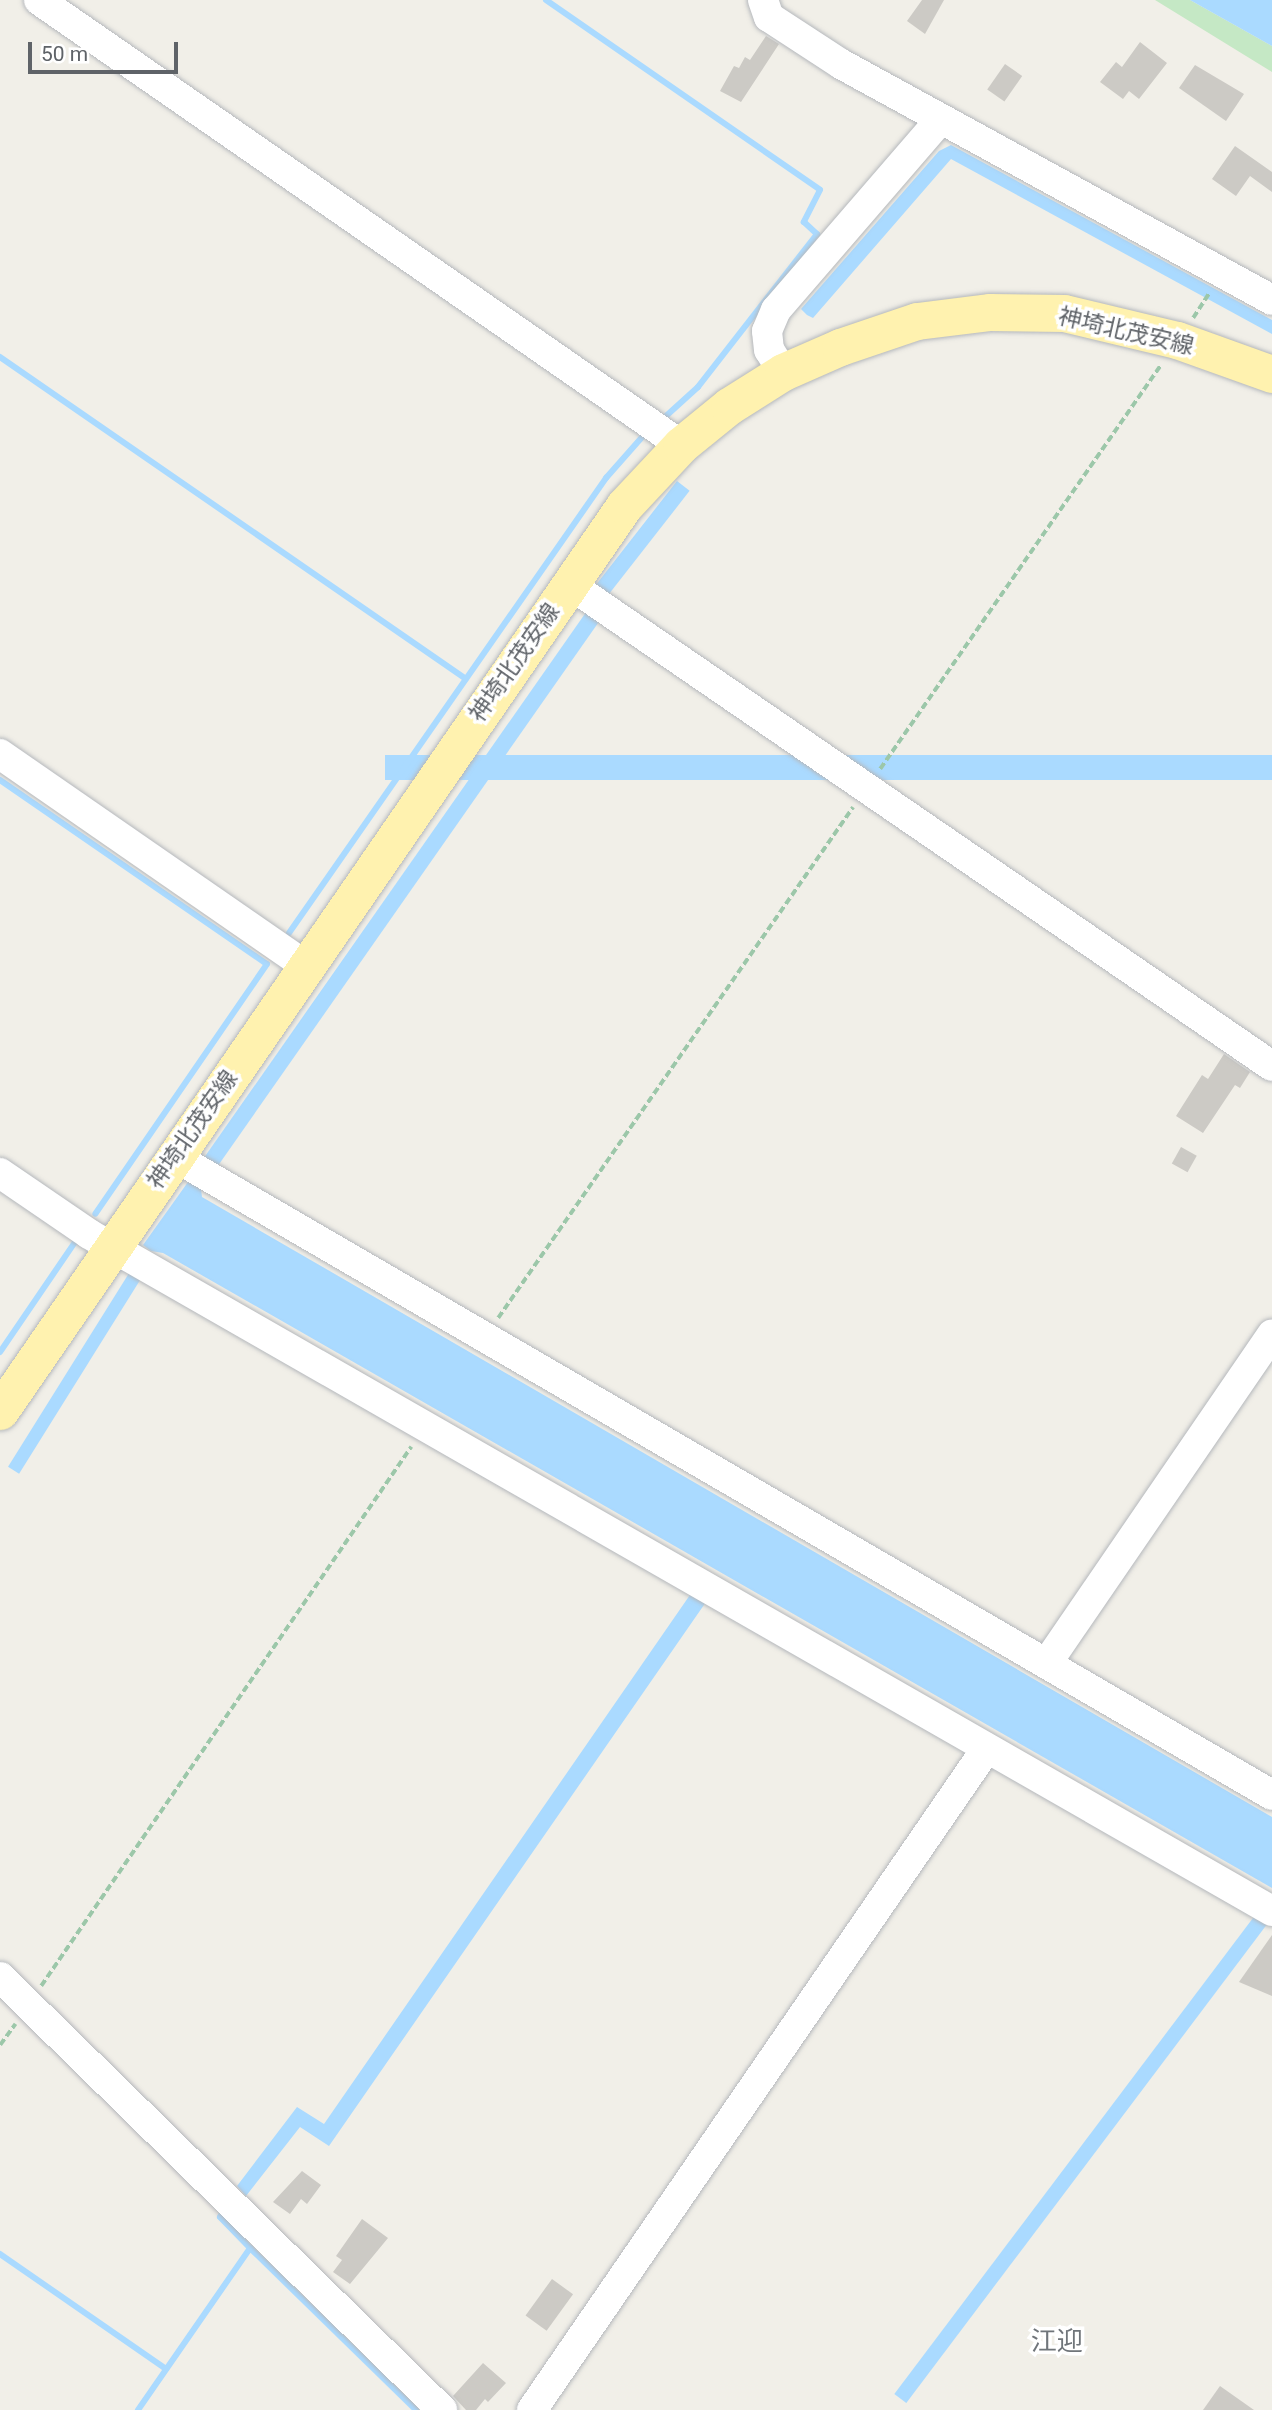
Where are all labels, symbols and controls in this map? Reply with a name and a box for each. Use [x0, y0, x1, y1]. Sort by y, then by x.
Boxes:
scale bar [32, 28, 182, 72]
text: 50 m [41, 42, 88, 66]
street label: 神埼北茂安線 [1056, 303, 1196, 361]
street label: 神埼北茂安線 [464, 599, 566, 727]
street label: 神埼北茂安線 [142, 1066, 244, 1194]
district label: 江迎 [1031, 2326, 1083, 2358]

